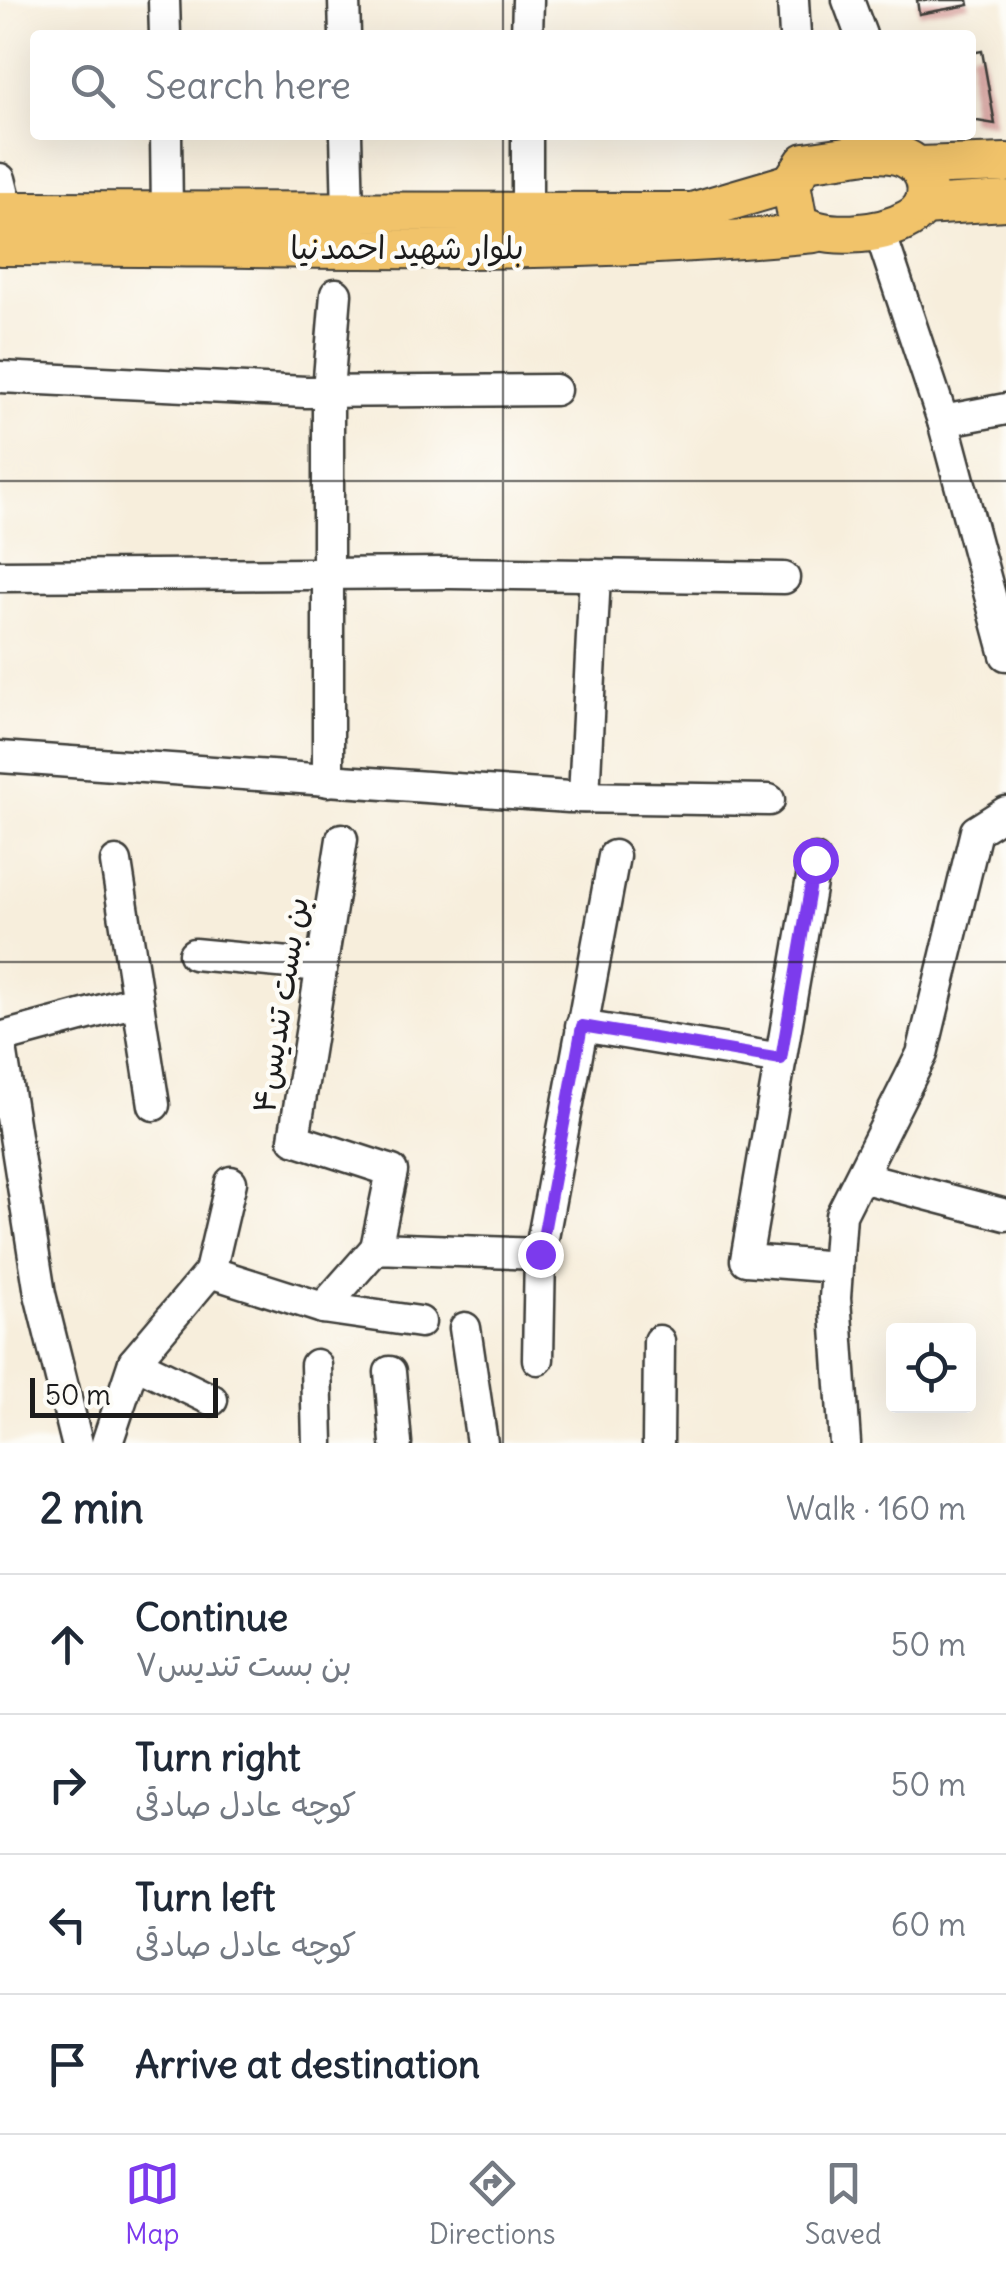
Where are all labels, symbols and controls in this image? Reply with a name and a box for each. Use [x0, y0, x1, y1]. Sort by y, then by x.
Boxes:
search box [30, 30, 976, 140]
icon: search [65, 58, 120, 113]
text: Search here [145, 62, 351, 109]
street label: بلوار شهید احمدنیا [290, 227, 524, 268]
route start [793, 838, 839, 884]
street label: بن بست تندیس۴ [243, 894, 317, 1116]
route end [518, 1232, 564, 1278]
map controls [886, 1323, 976, 1413]
button: locate [886, 1323, 976, 1413]
scale bar [30, 1373, 218, 1418]
text: 50 m [45, 1377, 111, 1413]
text: 2 min [40, 1482, 144, 1534]
text: Walk · 160 m [786, 1488, 966, 1529]
text: Continue [135, 1594, 288, 1641]
icon: ahead [40, 1617, 95, 1672]
text: 50 m [891, 1624, 966, 1665]
text: بن بست تندیس۷ [135, 1644, 352, 1685]
text: Turn right [135, 1734, 301, 1781]
icon: right [40, 1757, 95, 1812]
text: 50 m [891, 1764, 966, 1805]
text: کوچه عادل صادقی [135, 1784, 357, 1825]
text: Turn left [135, 1874, 275, 1921]
icon: left [40, 1897, 95, 1952]
text: 60 m [891, 1904, 966, 1945]
text: کوچه عادل صادقی [135, 1924, 357, 1965]
icon: arrive [40, 2037, 95, 2092]
text: Arrive at destination [135, 2041, 480, 2088]
tab: Map [125, 2156, 180, 2252]
tab: Directions [429, 2156, 555, 2252]
tab: Saved [805, 2156, 881, 2252]

